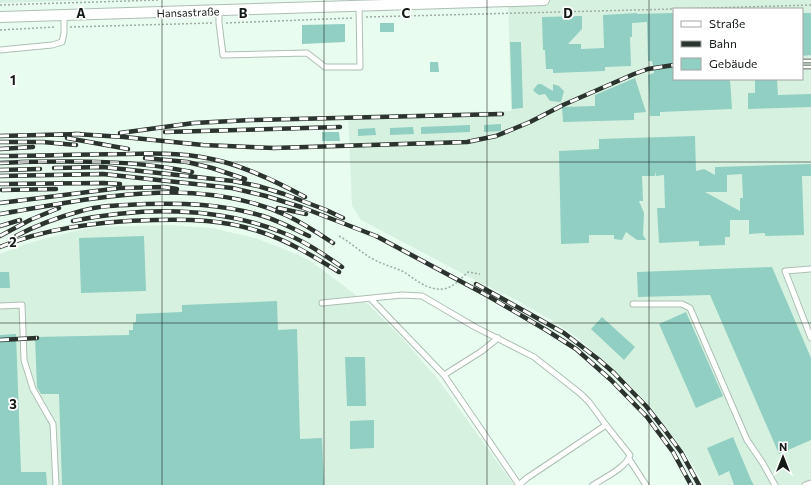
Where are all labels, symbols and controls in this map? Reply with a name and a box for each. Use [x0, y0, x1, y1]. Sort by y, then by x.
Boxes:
street label: Hansastraße [156, 4, 220, 20]
text: A [76, 5, 86, 21]
text: B [239, 5, 248, 21]
text: C [402, 5, 411, 21]
text: D [563, 5, 573, 21]
legend [673, 8, 803, 80]
text: Straße [709, 16, 745, 30]
text: Bahn [709, 36, 737, 50]
text: Gebäude [709, 56, 757, 70]
text: 1 [10, 72, 16, 88]
text: 2 [9, 234, 17, 250]
text: 3 [9, 396, 17, 412]
north arrow [763, 437, 803, 477]
text: N [779, 440, 787, 453]

